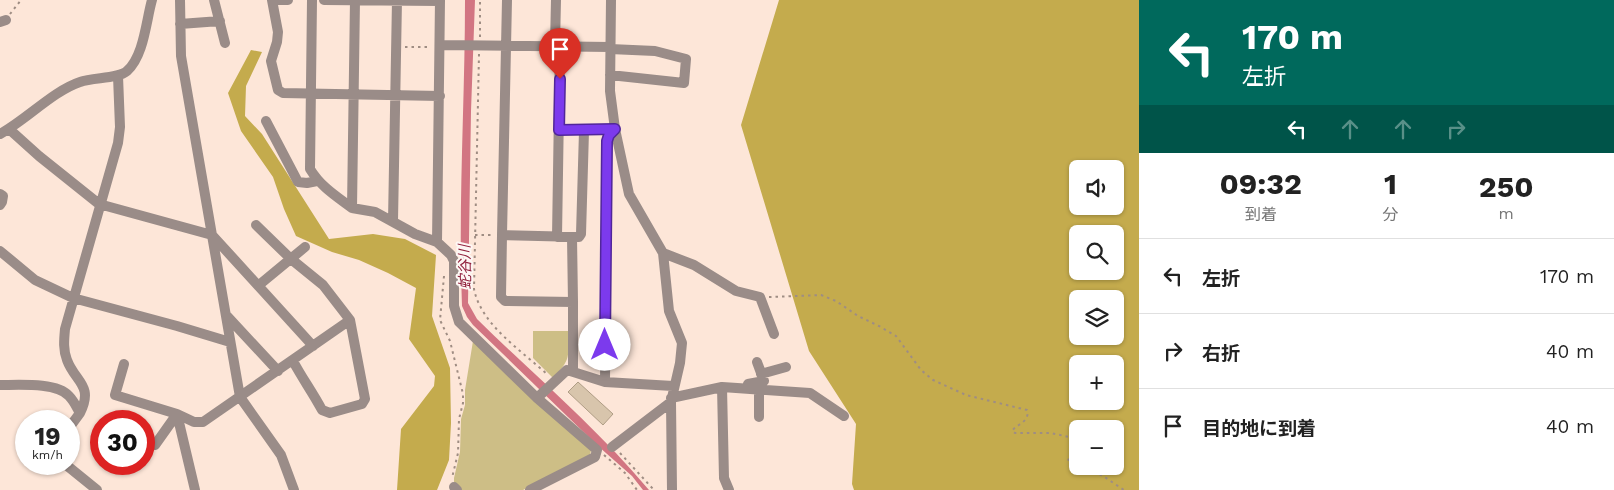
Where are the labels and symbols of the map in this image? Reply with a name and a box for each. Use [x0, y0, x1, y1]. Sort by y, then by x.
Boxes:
pin [539, 28, 581, 79]
water label: 蛇谷川 [456, 242, 474, 290]
position arrow [578, 318, 630, 370]
speed limit sign: 30 [90, 410, 155, 475]

